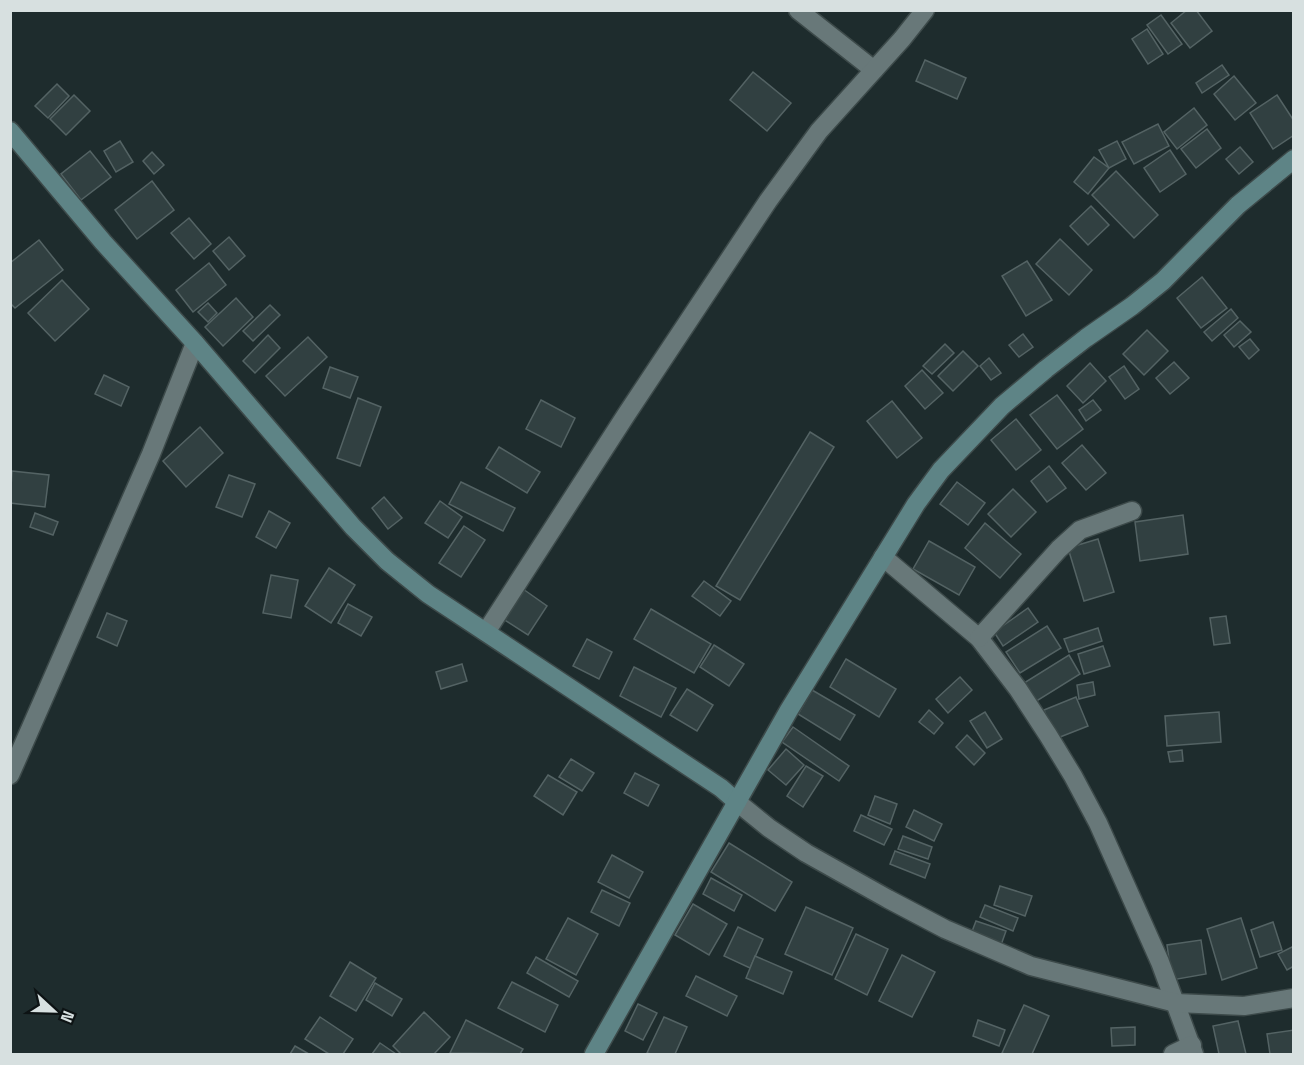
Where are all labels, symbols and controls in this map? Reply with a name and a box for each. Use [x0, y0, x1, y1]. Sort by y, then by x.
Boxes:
north arrow [24, 981, 84, 1041]
text: N [56, 1008, 79, 1025]

